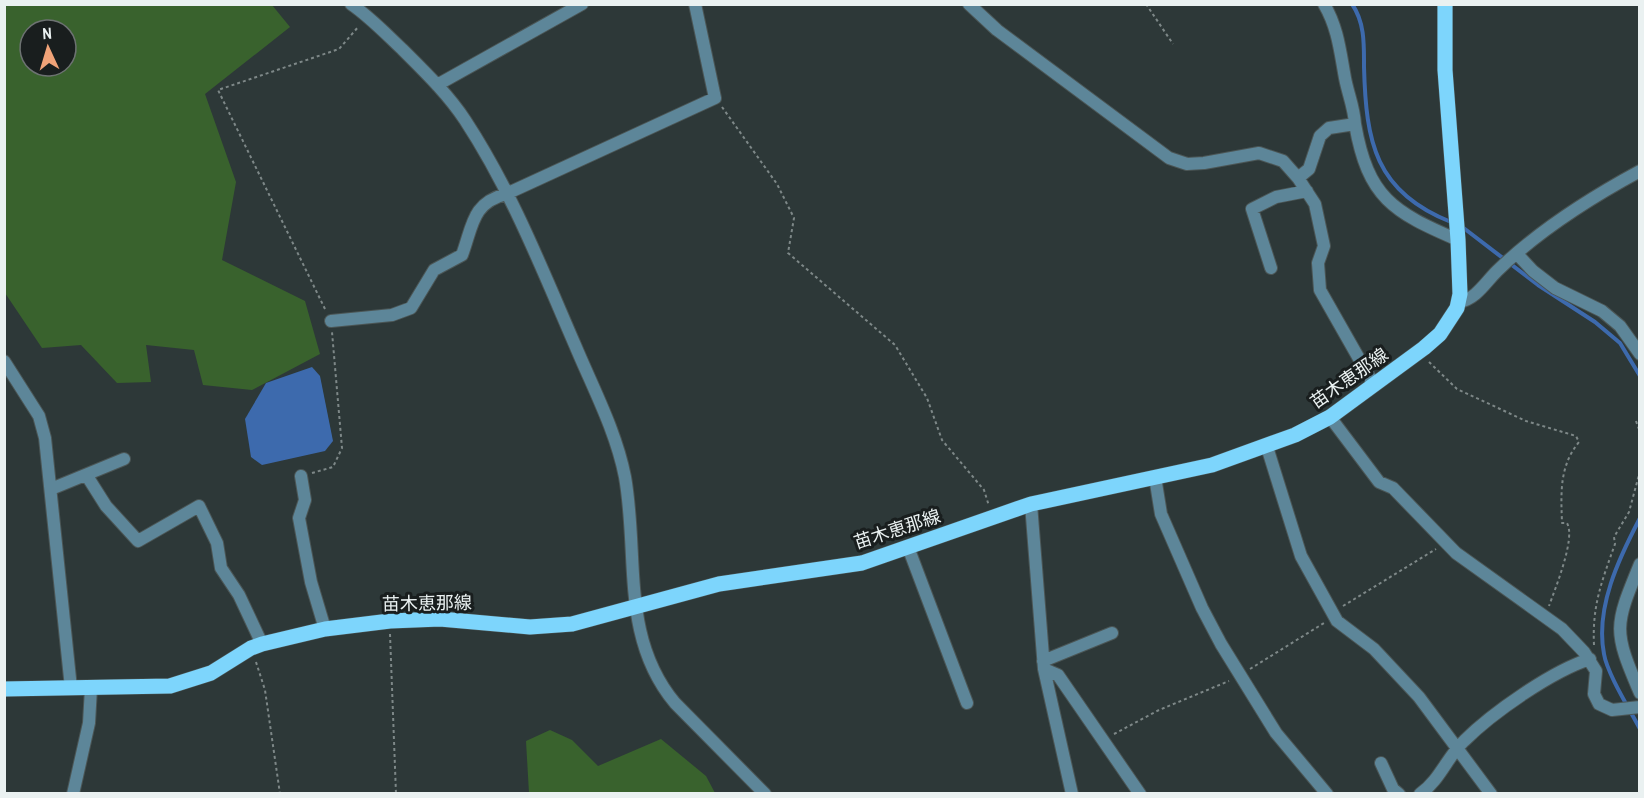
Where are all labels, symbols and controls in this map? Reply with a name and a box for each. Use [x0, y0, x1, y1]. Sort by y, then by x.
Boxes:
north arrow [18, 18, 78, 78]
text: N [41, 22, 52, 44]
street label: 苗木恵那線 [1305, 342, 1393, 414]
street label: 苗木恵那線 [850, 503, 944, 555]
street label: 苗木恵那線 [382, 590, 472, 616]

